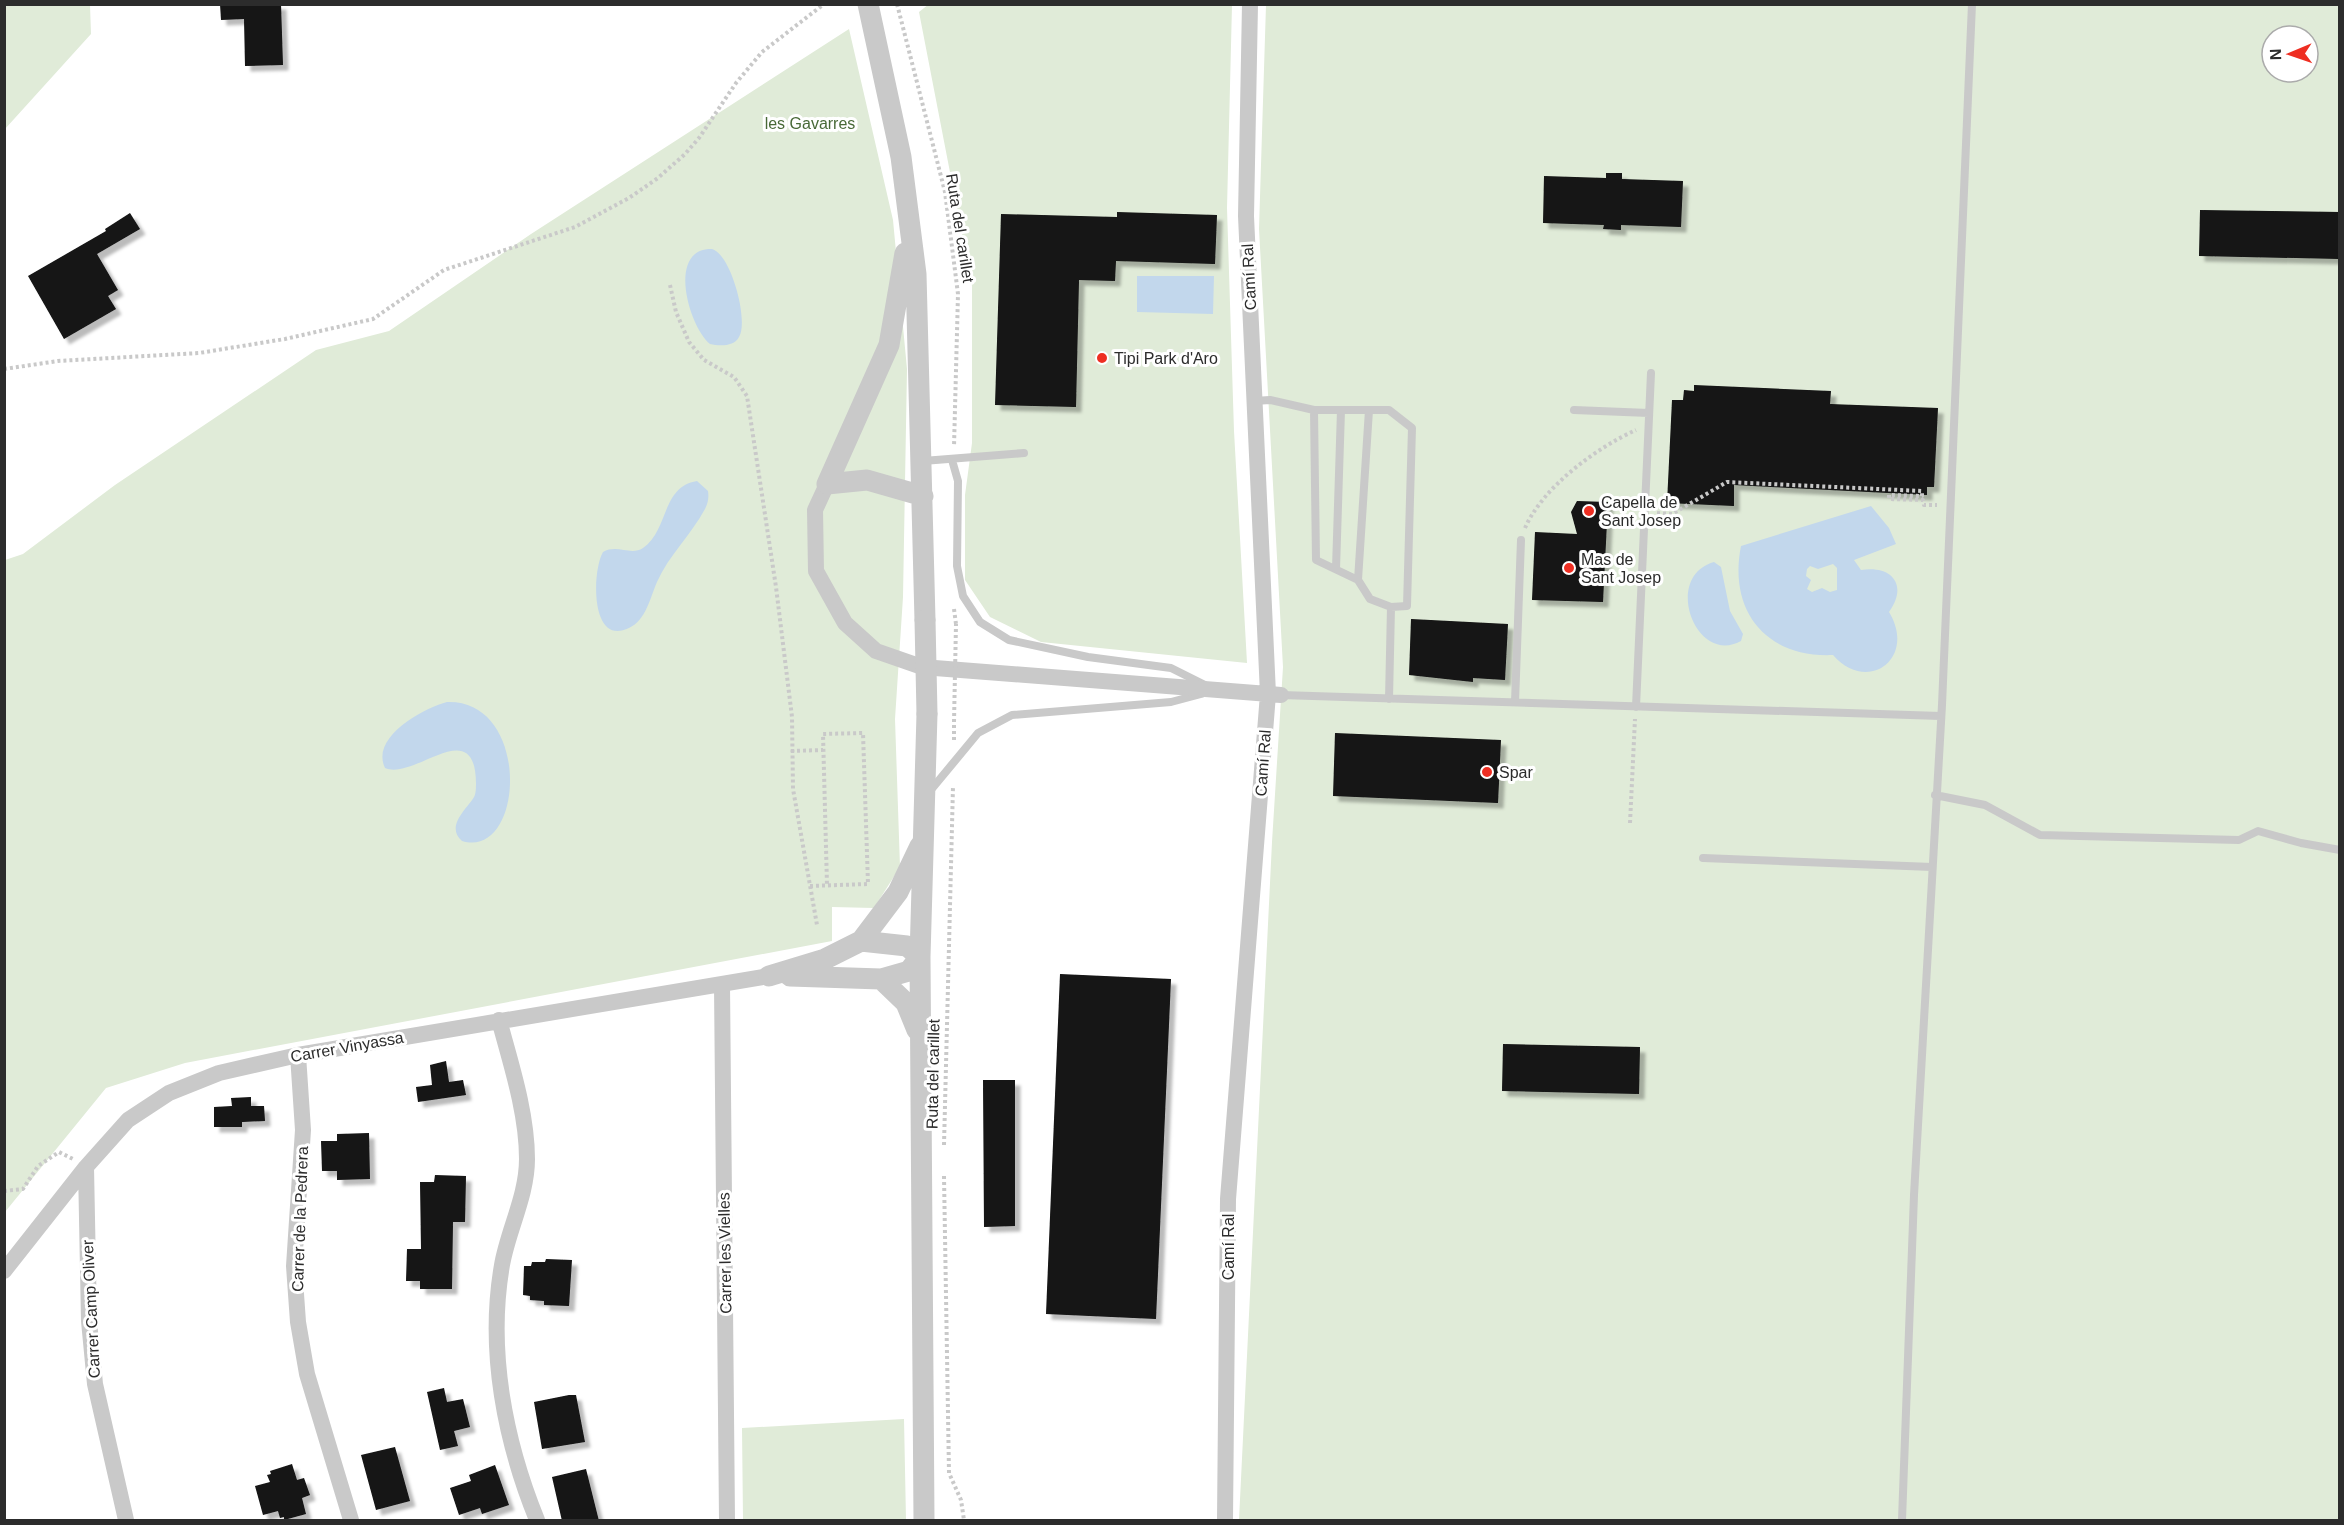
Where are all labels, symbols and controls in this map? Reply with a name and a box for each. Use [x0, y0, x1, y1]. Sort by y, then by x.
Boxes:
north arrow [2260, 24, 2320, 84]
text: N [2267, 48, 2284, 61]
park label: les Gavarres [765, 115, 855, 132]
street label: Ruta del carillet [943, 172, 977, 284]
street label: Camí Ral [1239, 243, 1259, 311]
place label: Tipi Park d'Aro [1114, 350, 1218, 367]
marker: Tipi Park d'Aro [1095, 351, 1109, 365]
place label: Capella de Sant Josep [1601, 494, 1681, 529]
marker: Capella de Sant Josep [1582, 504, 1596, 518]
place label: Mas de Sant Josep [1581, 551, 1661, 586]
marker: Mas de Sant Josep [1562, 561, 1576, 575]
street label: Camí Ral [1252, 729, 1274, 797]
place label: Spar [1499, 764, 1533, 781]
marker: Spar [1480, 765, 1494, 779]
street label: Ruta del carillet [924, 1018, 942, 1129]
street label: Carrer Vinyassa [289, 1029, 405, 1065]
street label: Carrer de la Pedrera [289, 1146, 311, 1292]
street label: Carrer les Vielles [715, 1192, 735, 1314]
street label: Camí Ral [1220, 1214, 1237, 1280]
street label: Carrer Camp Oliver [79, 1239, 103, 1379]

